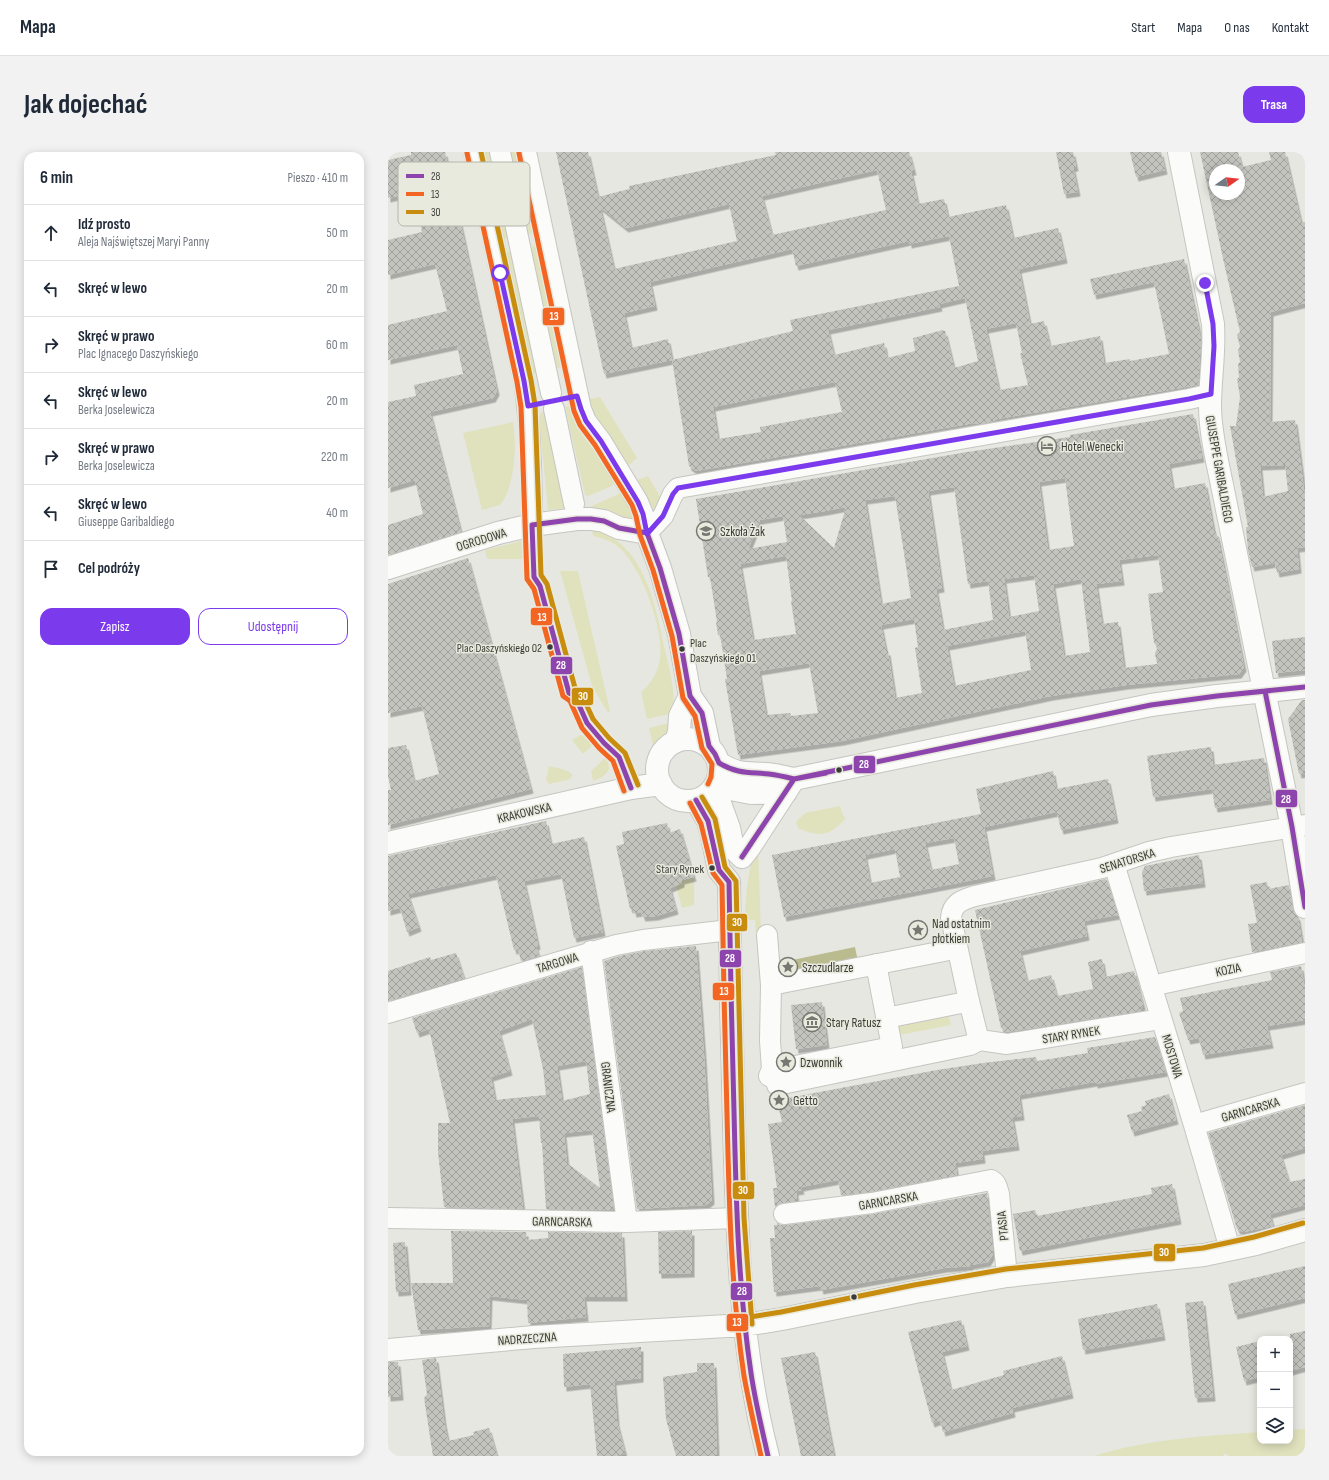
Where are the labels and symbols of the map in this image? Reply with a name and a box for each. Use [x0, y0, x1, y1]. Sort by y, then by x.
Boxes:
legend [398, 162, 530, 226]
north arrow [1209, 164, 1245, 200]
text: 28 [431, 170, 441, 183]
text: 13 [431, 188, 440, 201]
text: 30 [431, 206, 441, 219]
route start [491, 264, 509, 282]
route end [1196, 274, 1214, 292]
line badge: 13 [542, 307, 565, 326]
text: 13 [549, 310, 559, 323]
street label: GIUSEPPE GARIBALDIEGO [1202, 414, 1236, 524]
hotel icon: Hotel Wenecki [1036, 435, 1058, 457]
place label: Hotel Wenecki [1061, 439, 1123, 455]
school or university icon: Szkoła Żak [695, 520, 717, 542]
place label: Szkoła Żak [720, 523, 765, 540]
street label: OGRODOWA [454, 525, 509, 555]
line badge: 13 [530, 607, 553, 626]
text: 13 [537, 611, 547, 624]
place label: Plac Daszyńskiego 01 [690, 636, 757, 666]
place label: Plac Daszyńskiego 02 [457, 641, 542, 656]
marker: Plac Daszyńskiego 02 [545, 642, 555, 652]
marker: Plac Daszyńskiego 01 [677, 644, 687, 654]
line badge: 28 [550, 656, 573, 675]
text: 28 [556, 659, 566, 672]
line badge: 30 [571, 687, 594, 706]
text: 30 [578, 690, 588, 703]
line badge: 28 [853, 755, 876, 774]
text: 28 [859, 758, 869, 771]
unlabelled marker [834, 765, 844, 775]
line badge: 28 [1275, 789, 1298, 808]
text: 28 [1281, 793, 1291, 806]
street label: KRAKOWSKA [496, 799, 553, 827]
street label: SENATORSKA [1098, 845, 1157, 877]
place label: Stary Rynek [656, 862, 704, 877]
marker: Stary Rynek [707, 863, 717, 873]
line badge: 30 [726, 913, 748, 932]
text: 30 [732, 916, 742, 929]
place label: Nad ostatnim płotkiem [932, 916, 990, 947]
place icon: Nad ostatnim płotkiem [907, 919, 929, 941]
street label: TARGOWA [534, 949, 581, 977]
line badge: 28 [719, 949, 742, 968]
text: 28 [725, 952, 735, 965]
place icon: Szczudlarze [777, 956, 799, 978]
street label: KOZIA [1214, 959, 1243, 980]
place label: Szczudlarze [802, 960, 854, 976]
line badge: 13 [712, 982, 735, 1001]
text: 13 [719, 985, 729, 998]
museum icon: Stary Ratusz [801, 1011, 823, 1033]
place label: Stary Ratusz [826, 1015, 881, 1031]
street label: STARY RYNEK [1041, 1023, 1101, 1047]
street label: MOSTOWA [1158, 1033, 1186, 1080]
place icon: Dzwonnik [775, 1051, 797, 1073]
place label: Dzwonnik [800, 1055, 842, 1071]
street label: GRANICZNA [597, 1061, 619, 1114]
place icon: Getto [768, 1089, 790, 1111]
place label: Getto [793, 1093, 818, 1109]
street label: GARNCARSKA [1219, 1094, 1282, 1126]
line badge: 30 [732, 1181, 755, 1200]
text: 30 [738, 1184, 748, 1197]
street label: GARNCARSKA [857, 1188, 919, 1214]
street label: PTASIA [993, 1210, 1012, 1241]
street label: GARNCARSKA [532, 1213, 592, 1231]
line badge: 30 [1153, 1243, 1176, 1262]
text: 30 [1159, 1246, 1169, 1259]
line badge: 28 [730, 1282, 753, 1301]
text: 28 [737, 1285, 747, 1298]
unlabelled marker [849, 1292, 859, 1302]
line badge: 13 [726, 1313, 749, 1332]
text: 13 [732, 1316, 742, 1329]
street label: NADRZECZNA [497, 1329, 557, 1349]

